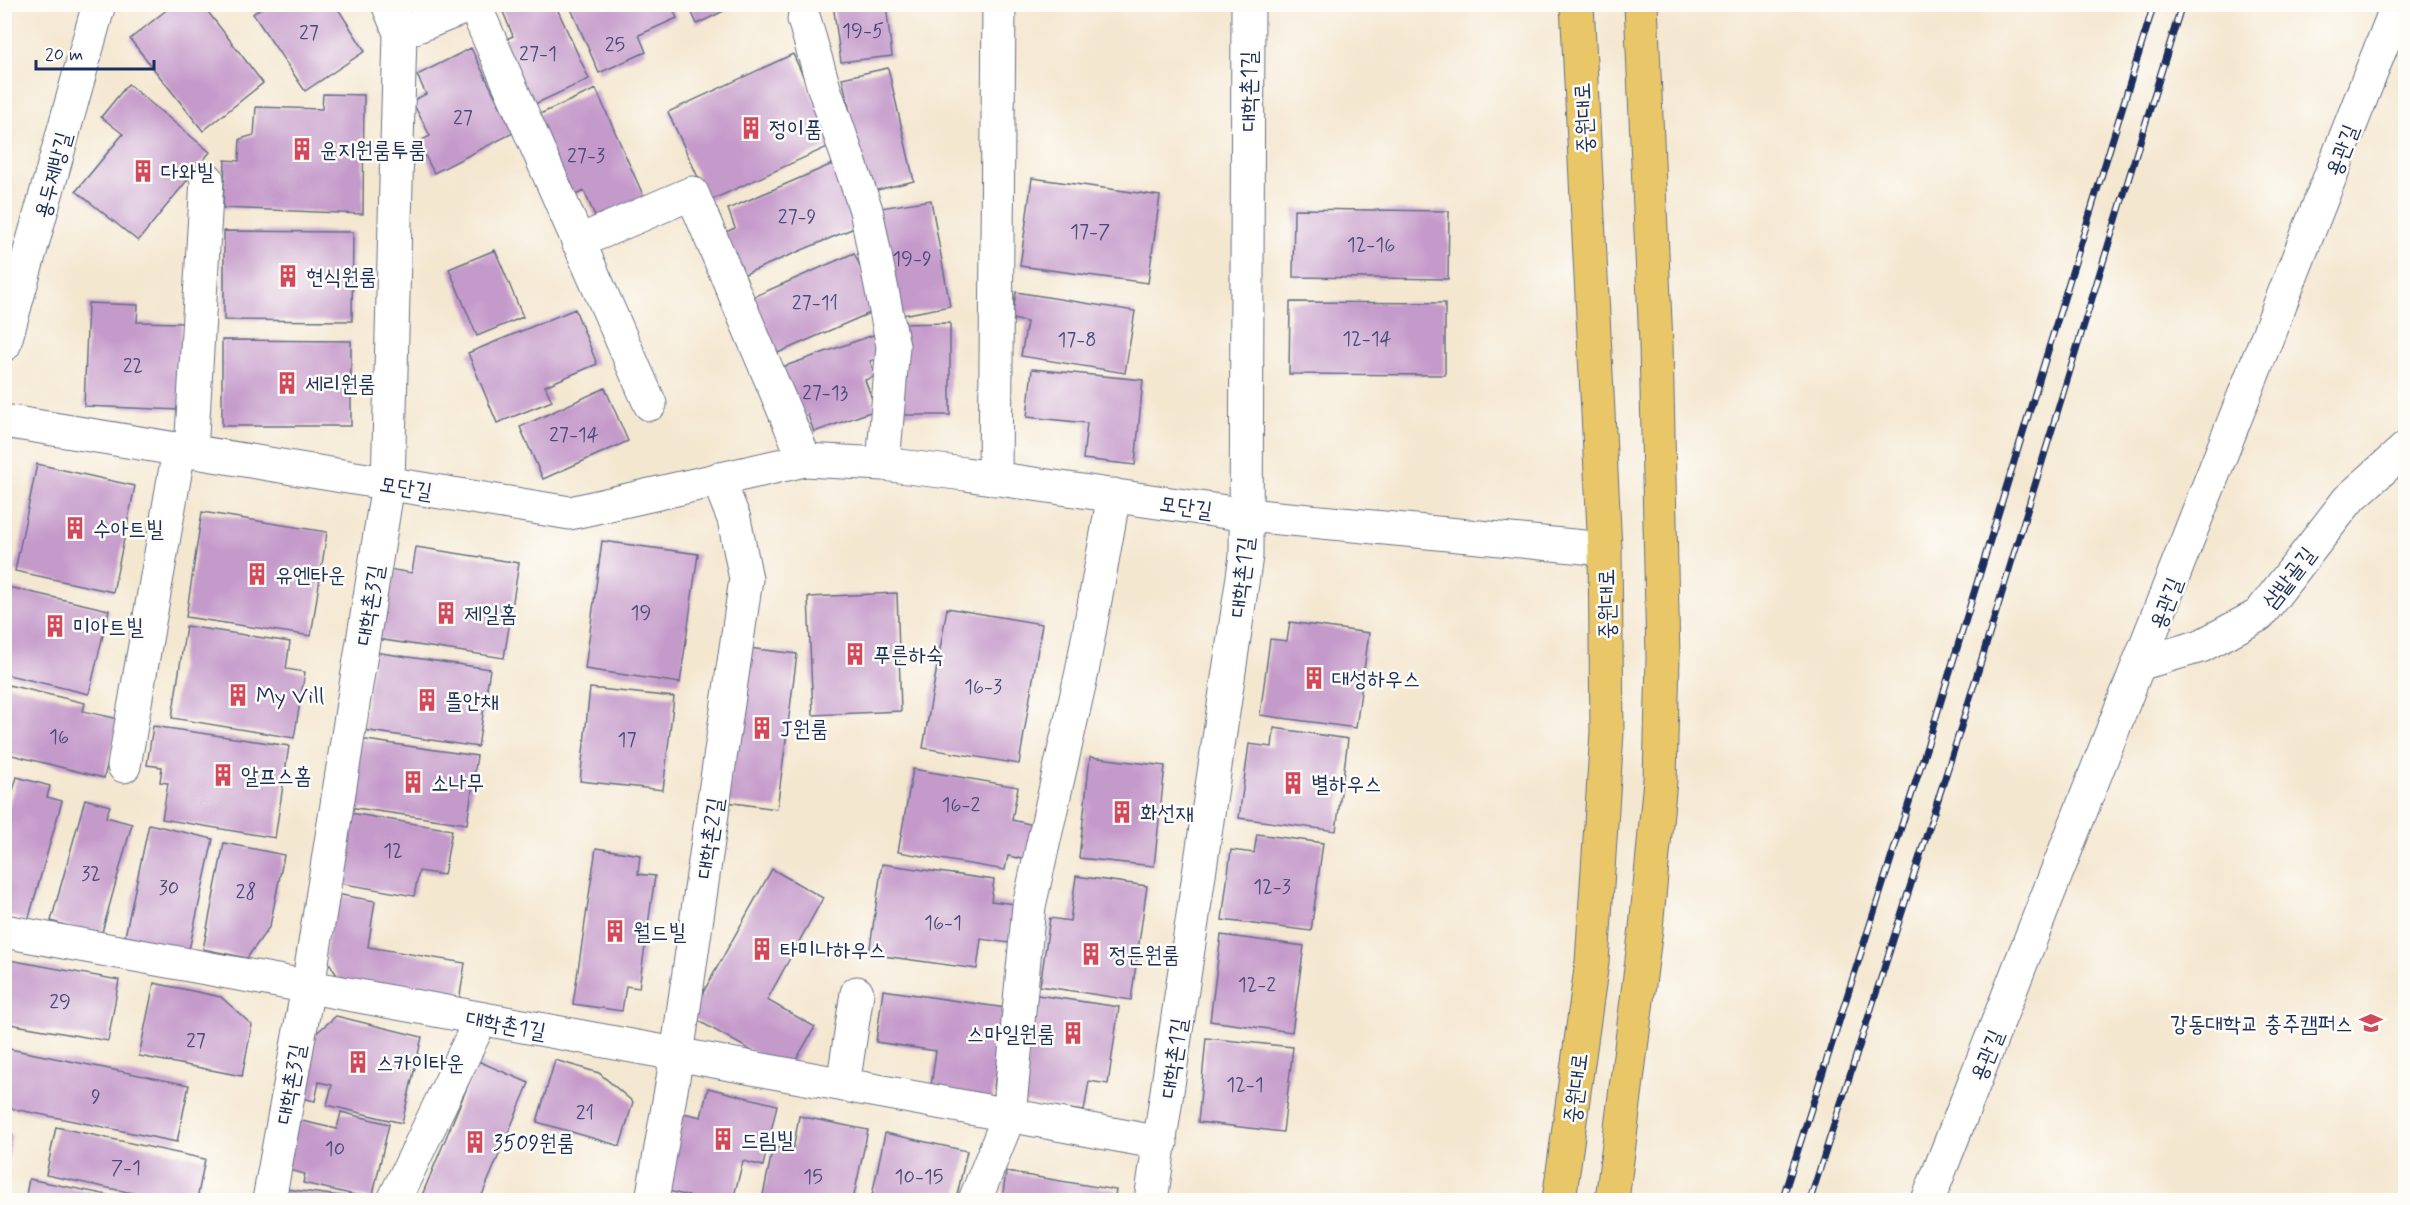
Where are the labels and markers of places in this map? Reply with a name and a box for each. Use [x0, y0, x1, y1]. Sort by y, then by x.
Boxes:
building icon: 정이품 [738, 115, 764, 141]
place label: 정이품 [769, 116, 822, 144]
building icon: 윤지원룸투룸 [289, 136, 315, 162]
place label: 윤지원룸투룸 [320, 137, 426, 165]
building icon: 다와빌 [130, 158, 156, 184]
place label: 다와빌 [161, 159, 214, 187]
building icon: 현식원룸 [275, 263, 301, 289]
place label: 현식원룸 [306, 264, 377, 292]
building icon: 세리원룸 [274, 370, 300, 396]
place label: 세리원룸 [305, 371, 376, 399]
building icon: 수아트빌 [62, 515, 88, 541]
place label: 수아트빌 [93, 516, 164, 544]
building icon: 유엔타운 [244, 561, 270, 587]
place label: 유엔타운 [275, 562, 346, 590]
building icon: 제일홈 [433, 600, 459, 626]
place label: 제일홈 [464, 601, 517, 629]
building icon: 미아트빌 [42, 613, 68, 639]
place label: 미아트빌 [73, 614, 144, 642]
building icon: 푸른하숙 [842, 641, 868, 667]
place label: 푸른하숙 [873, 642, 944, 670]
building icon: 대성하우스 [1301, 665, 1327, 691]
place label: 대성하우스 [1332, 666, 1421, 694]
building icon: My Vill [225, 682, 251, 708]
place label: My Vill [256, 683, 324, 711]
building icon: 뜰안채 [414, 687, 440, 713]
place label: 뜰안채 [445, 688, 498, 716]
building icon: J원룸 [749, 715, 775, 741]
place label: J원룸 [780, 716, 828, 744]
building icon: 알프스홈 [210, 762, 236, 788]
place label: 알프스홈 [241, 763, 312, 791]
building icon: 소나무 [400, 769, 426, 795]
place label: 소나무 [431, 770, 484, 798]
building icon: 별하우스 [1280, 770, 1306, 796]
place label: 별하우스 [1311, 771, 1382, 799]
building icon: 화선재 [1109, 799, 1135, 825]
place label: 화선재 [1140, 800, 1193, 828]
building icon: 월드빌 [602, 918, 628, 944]
place label: 월드빌 [633, 919, 686, 947]
building icon: 타미나하우스 [749, 936, 775, 962]
place label: 타미나하우스 [780, 937, 886, 965]
building icon: 정든원룸 [1078, 941, 1104, 967]
place label: 정든원룸 [1109, 942, 1180, 970]
school or university icon: 강동대학교 충주캠퍼스 [2358, 1010, 2384, 1036]
place label: 강동대학교 충주캠퍼스 [2170, 1011, 2353, 1039]
building icon: 스마일원룸 [1060, 1020, 1086, 1046]
place label: 스마일원룸 [966, 1021, 1055, 1049]
building icon: 스카이타운 [345, 1049, 371, 1075]
place label: 스카이타운 [376, 1050, 465, 1078]
building icon: 드림빌 [710, 1126, 736, 1152]
place label: 드림빌 [741, 1127, 794, 1155]
building icon: 3509원룸 [462, 1129, 488, 1155]
place label: 3509원룸 [493, 1130, 575, 1158]

